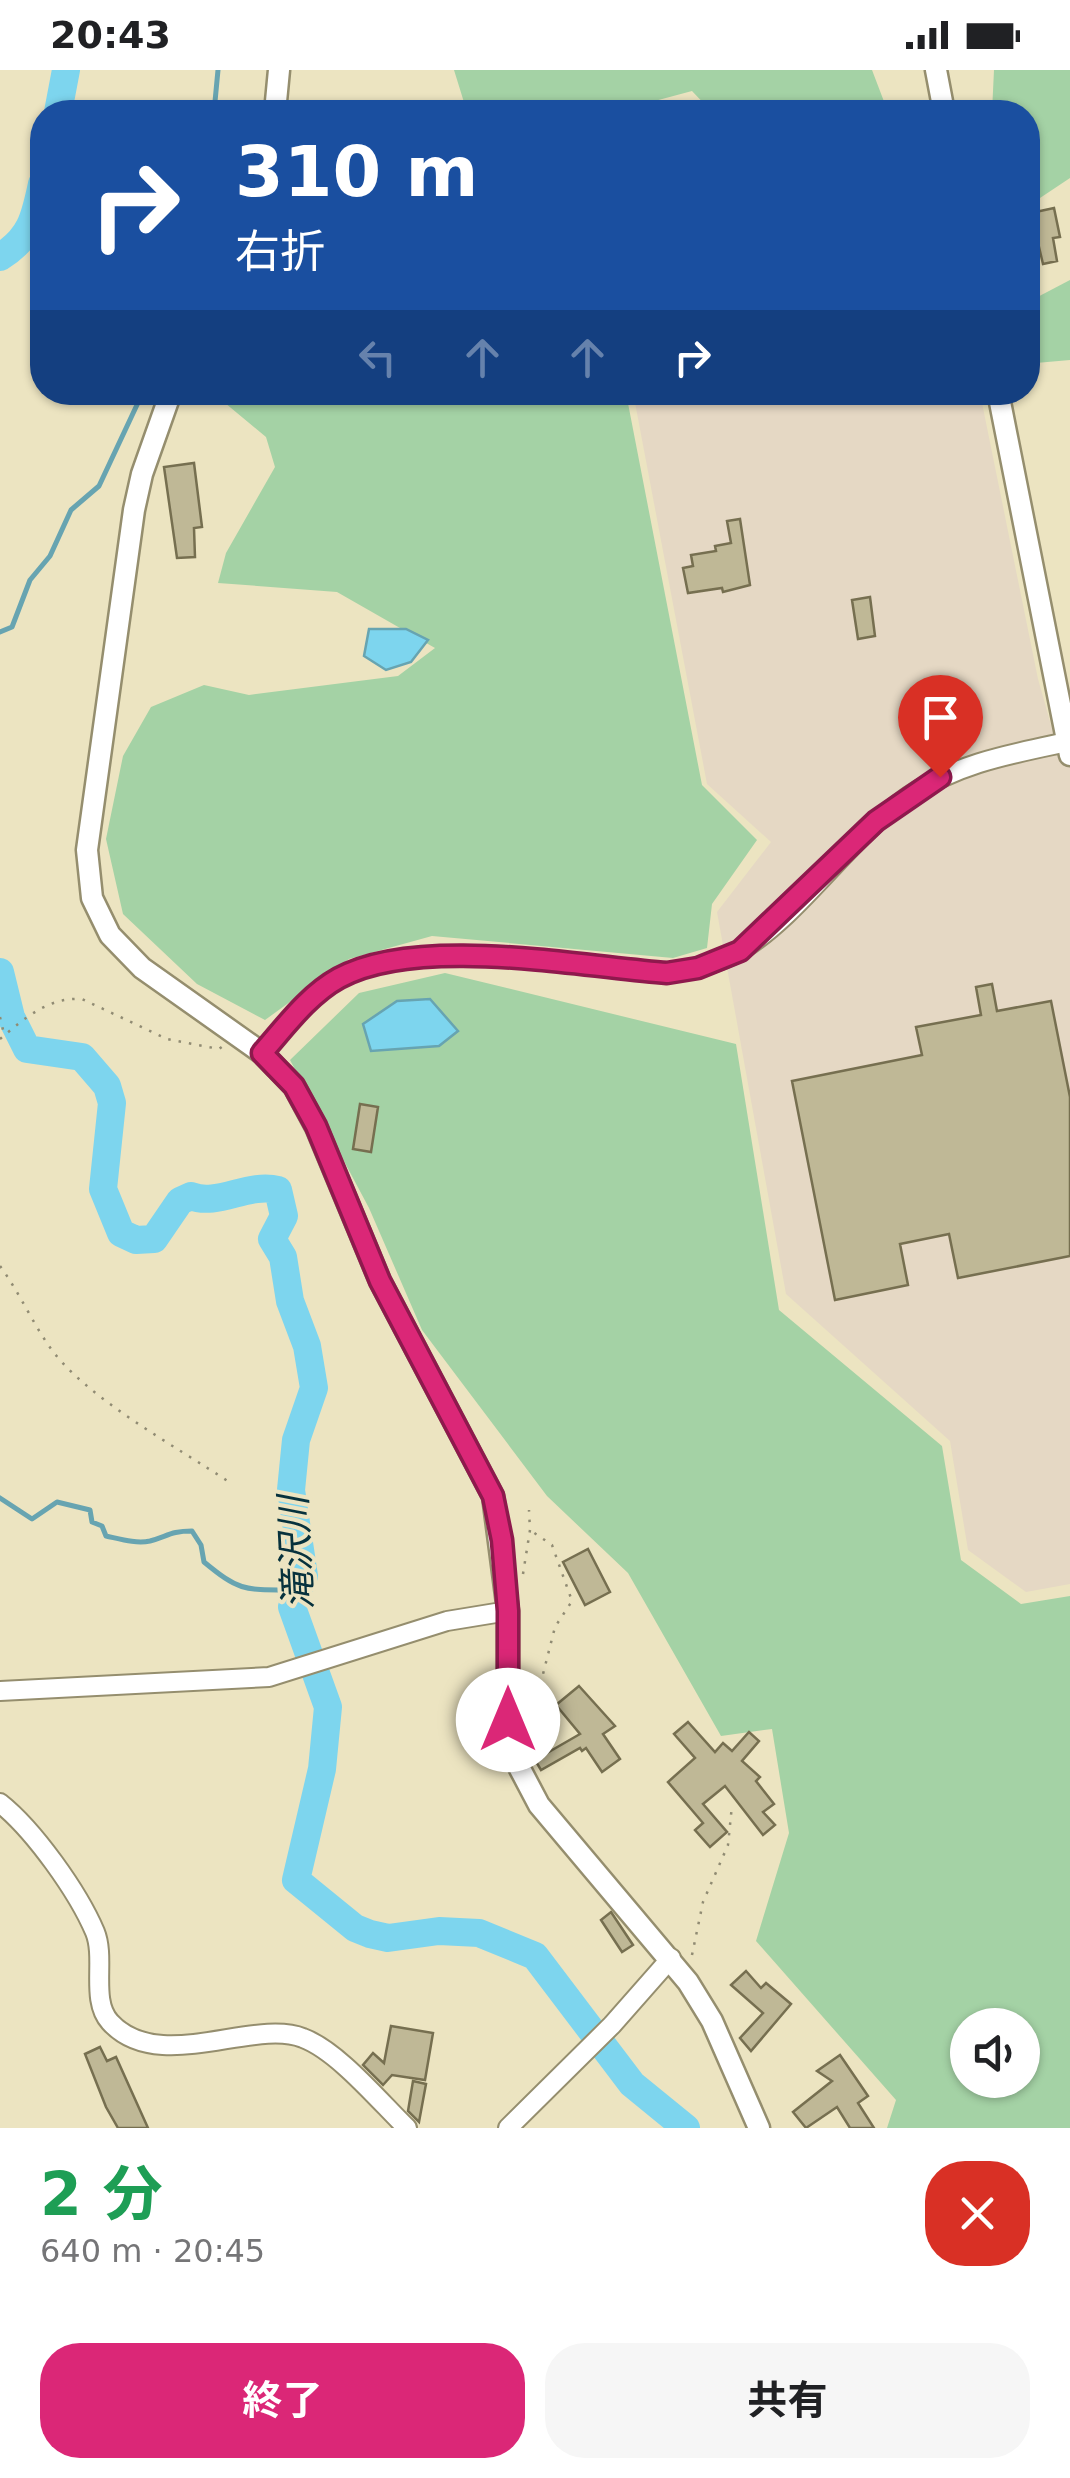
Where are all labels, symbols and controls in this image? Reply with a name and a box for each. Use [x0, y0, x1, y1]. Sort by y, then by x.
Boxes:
text: 20:43 [50, 13, 171, 57]
text: 310 m [235, 131, 478, 213]
icon: right [70, 140, 200, 270]
text: 右折 [235, 225, 325, 278]
icon: left [350, 330, 405, 385]
icon: ahead [455, 330, 510, 385]
icon: ahead [560, 330, 615, 385]
icon: right [665, 330, 720, 385]
pin [898, 675, 983, 778]
icon: arrive [913, 690, 968, 745]
water label: 滝沢川 [271, 1491, 321, 1611]
position arrow [456, 1668, 560, 1772]
map controls [950, 2008, 1040, 2098]
button: sound [950, 2008, 1040, 2098]
text: 2 分 [40, 2159, 163, 2229]
button: close [925, 2161, 1030, 2266]
text: 640 m · 20:45 [40, 2232, 265, 2270]
button: 終了 [40, 2343, 525, 2458]
button: 共有 [545, 2343, 1030, 2458]

